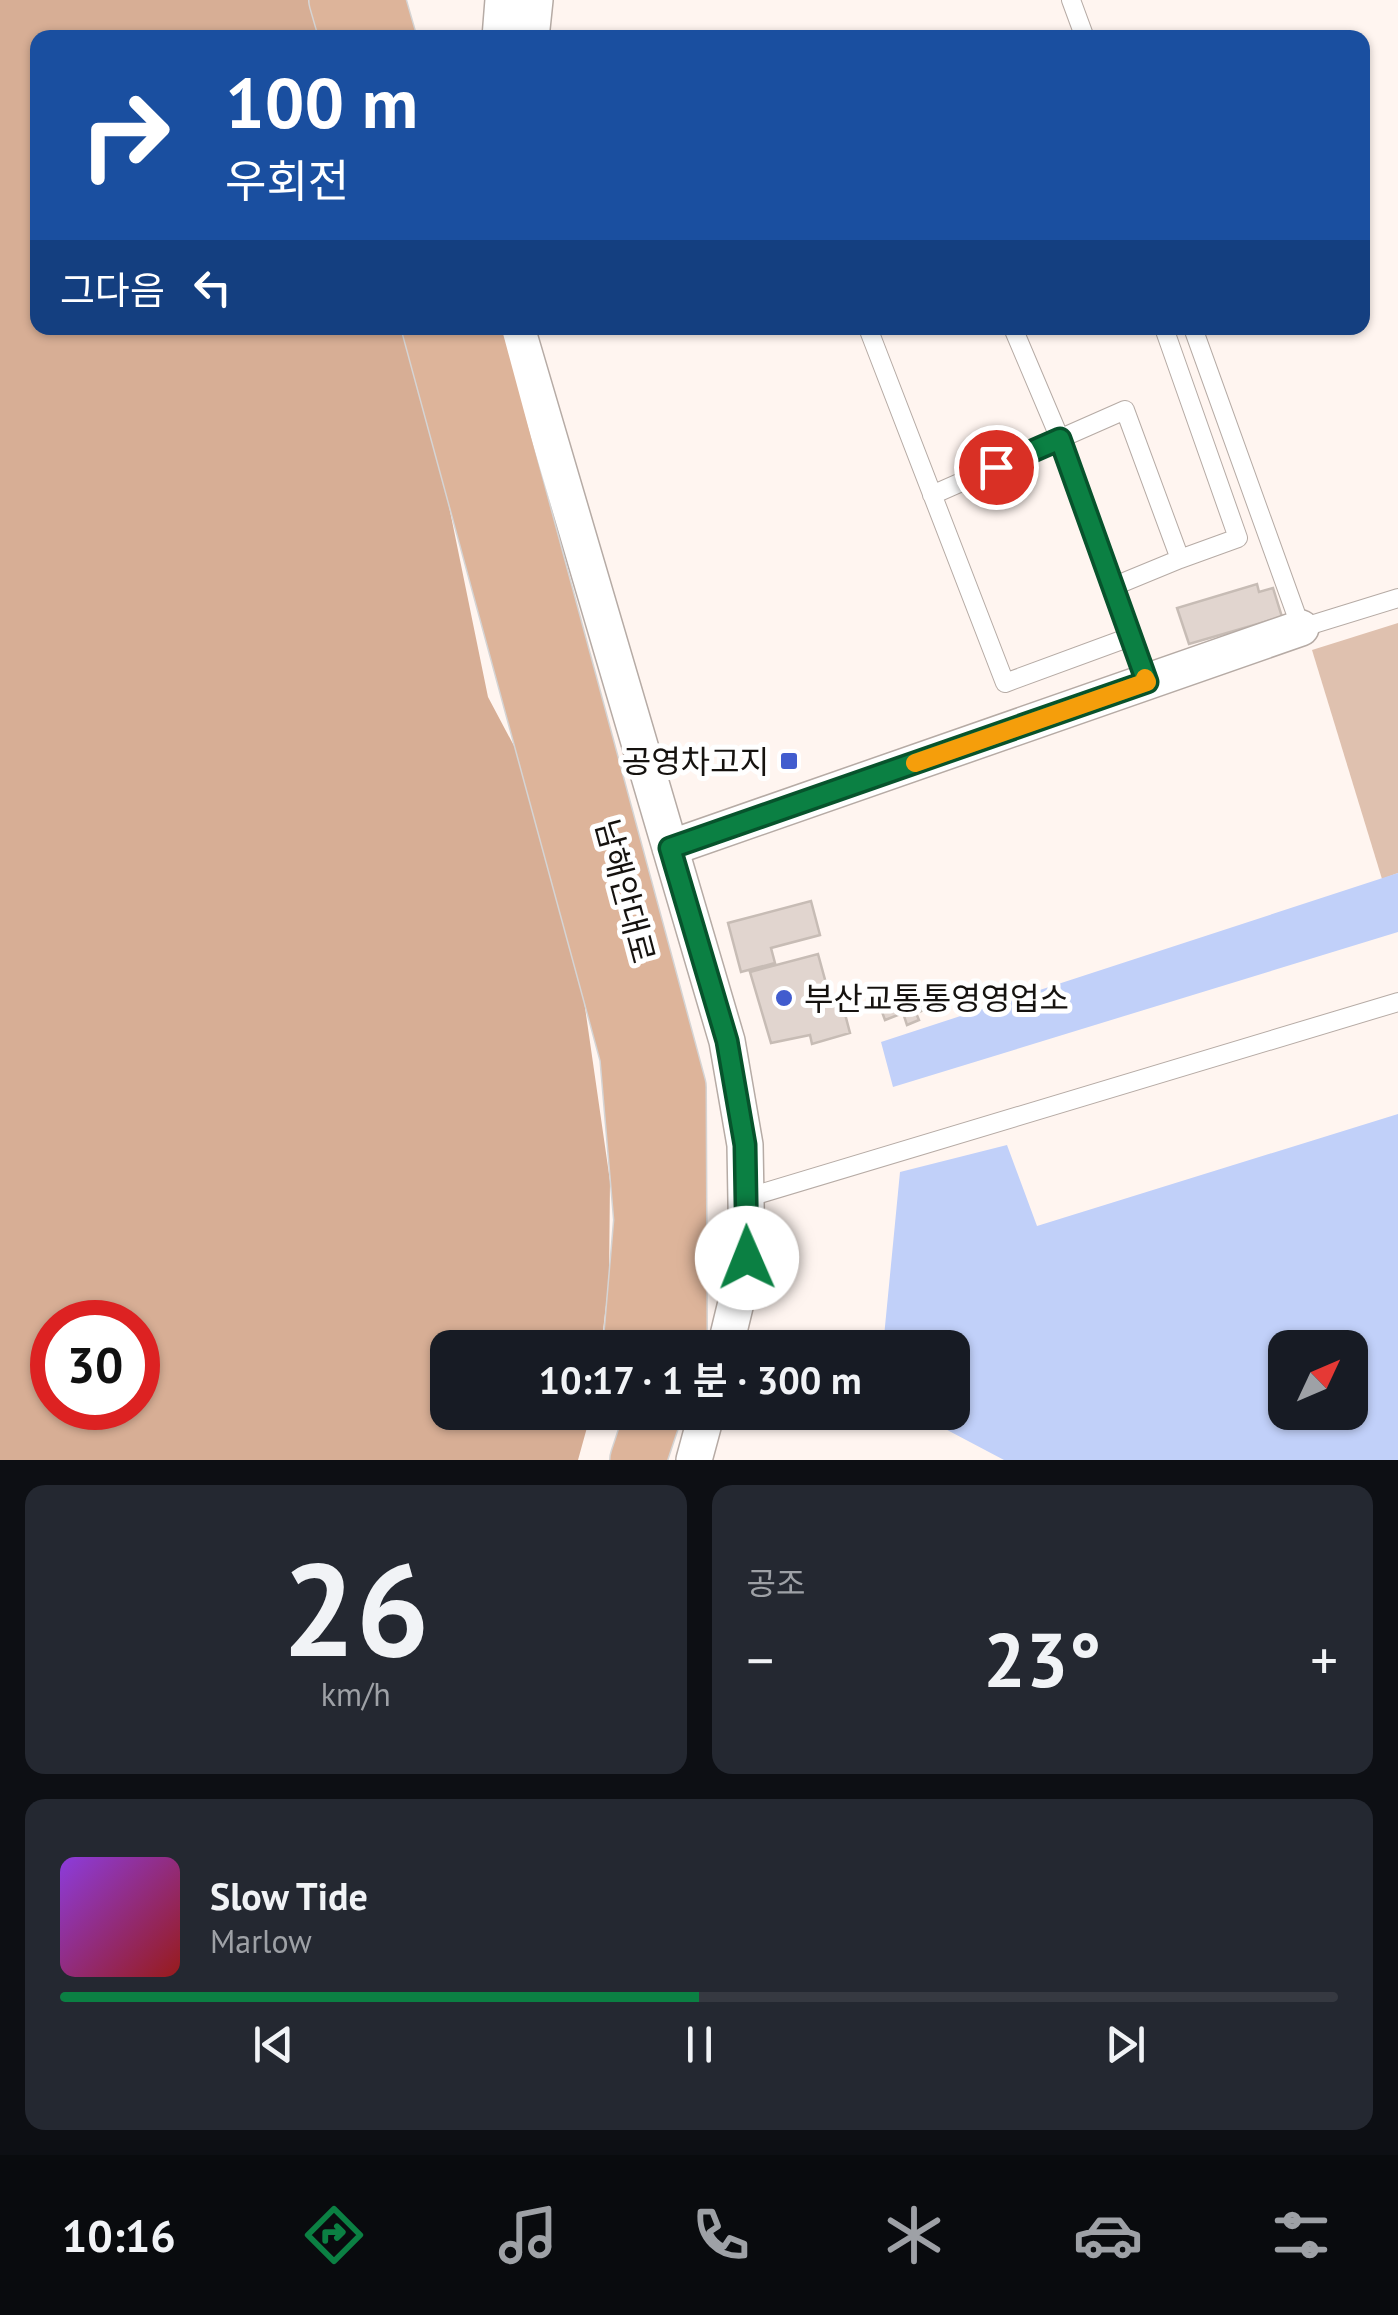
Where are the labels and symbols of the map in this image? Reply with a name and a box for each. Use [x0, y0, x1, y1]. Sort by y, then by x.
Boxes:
pin [954, 425, 1039, 510]
place label: 공영차고지 [622, 740, 769, 782]
marker: 공영차고지 [778, 750, 800, 772]
street label: 남해안대로 [587, 814, 665, 968]
place label: 부산교통통영영업소 [804, 977, 1069, 1019]
marker: 부산교통통영영업소 [773, 987, 795, 1009]
position arrow [695, 1206, 799, 1310]
speed limit sign: 30 [30, 1300, 160, 1430]
north arrow [1268, 1330, 1368, 1430]

